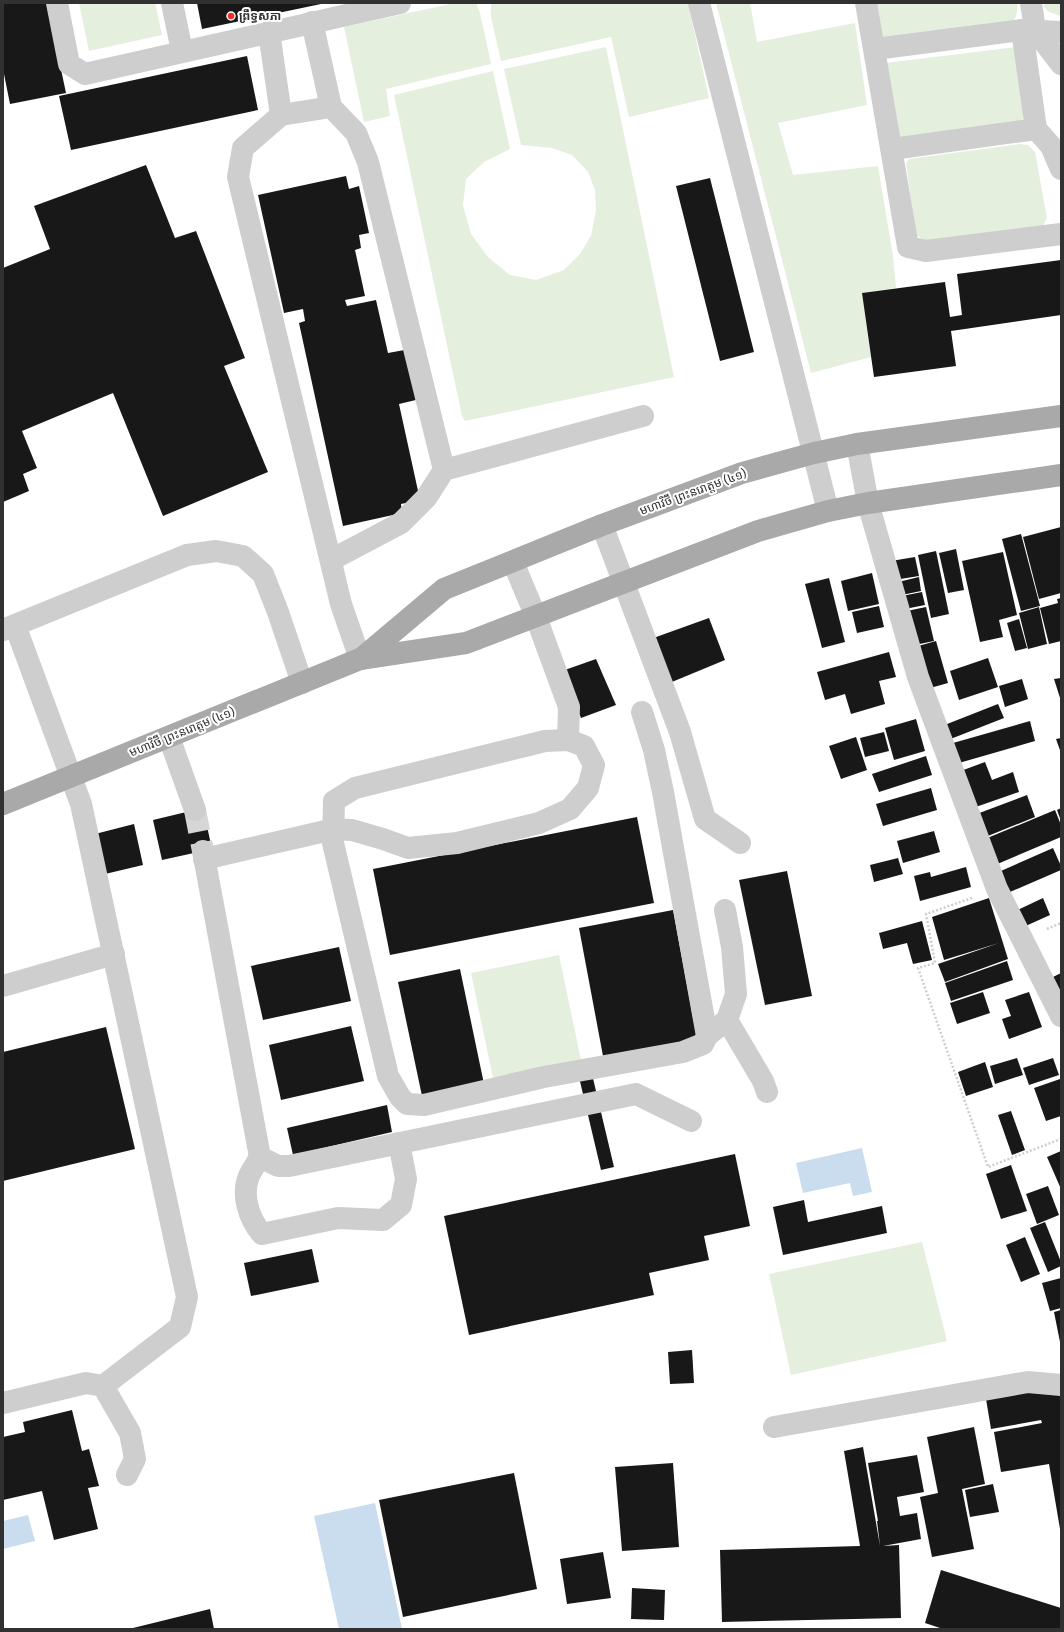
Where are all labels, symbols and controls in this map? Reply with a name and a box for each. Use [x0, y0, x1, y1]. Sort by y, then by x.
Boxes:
place label: ព្រឹទ្ធសភា [239, 9, 281, 23]
marker: ព្រឹទ្ធសភា [226, 11, 236, 21]
street label: មហាវិថី ព្រះនរោត្តម (៤១) [638, 466, 748, 518]
street label: មហាវិថី ព្រះនរោត្តម (៤១) [127, 704, 237, 760]

